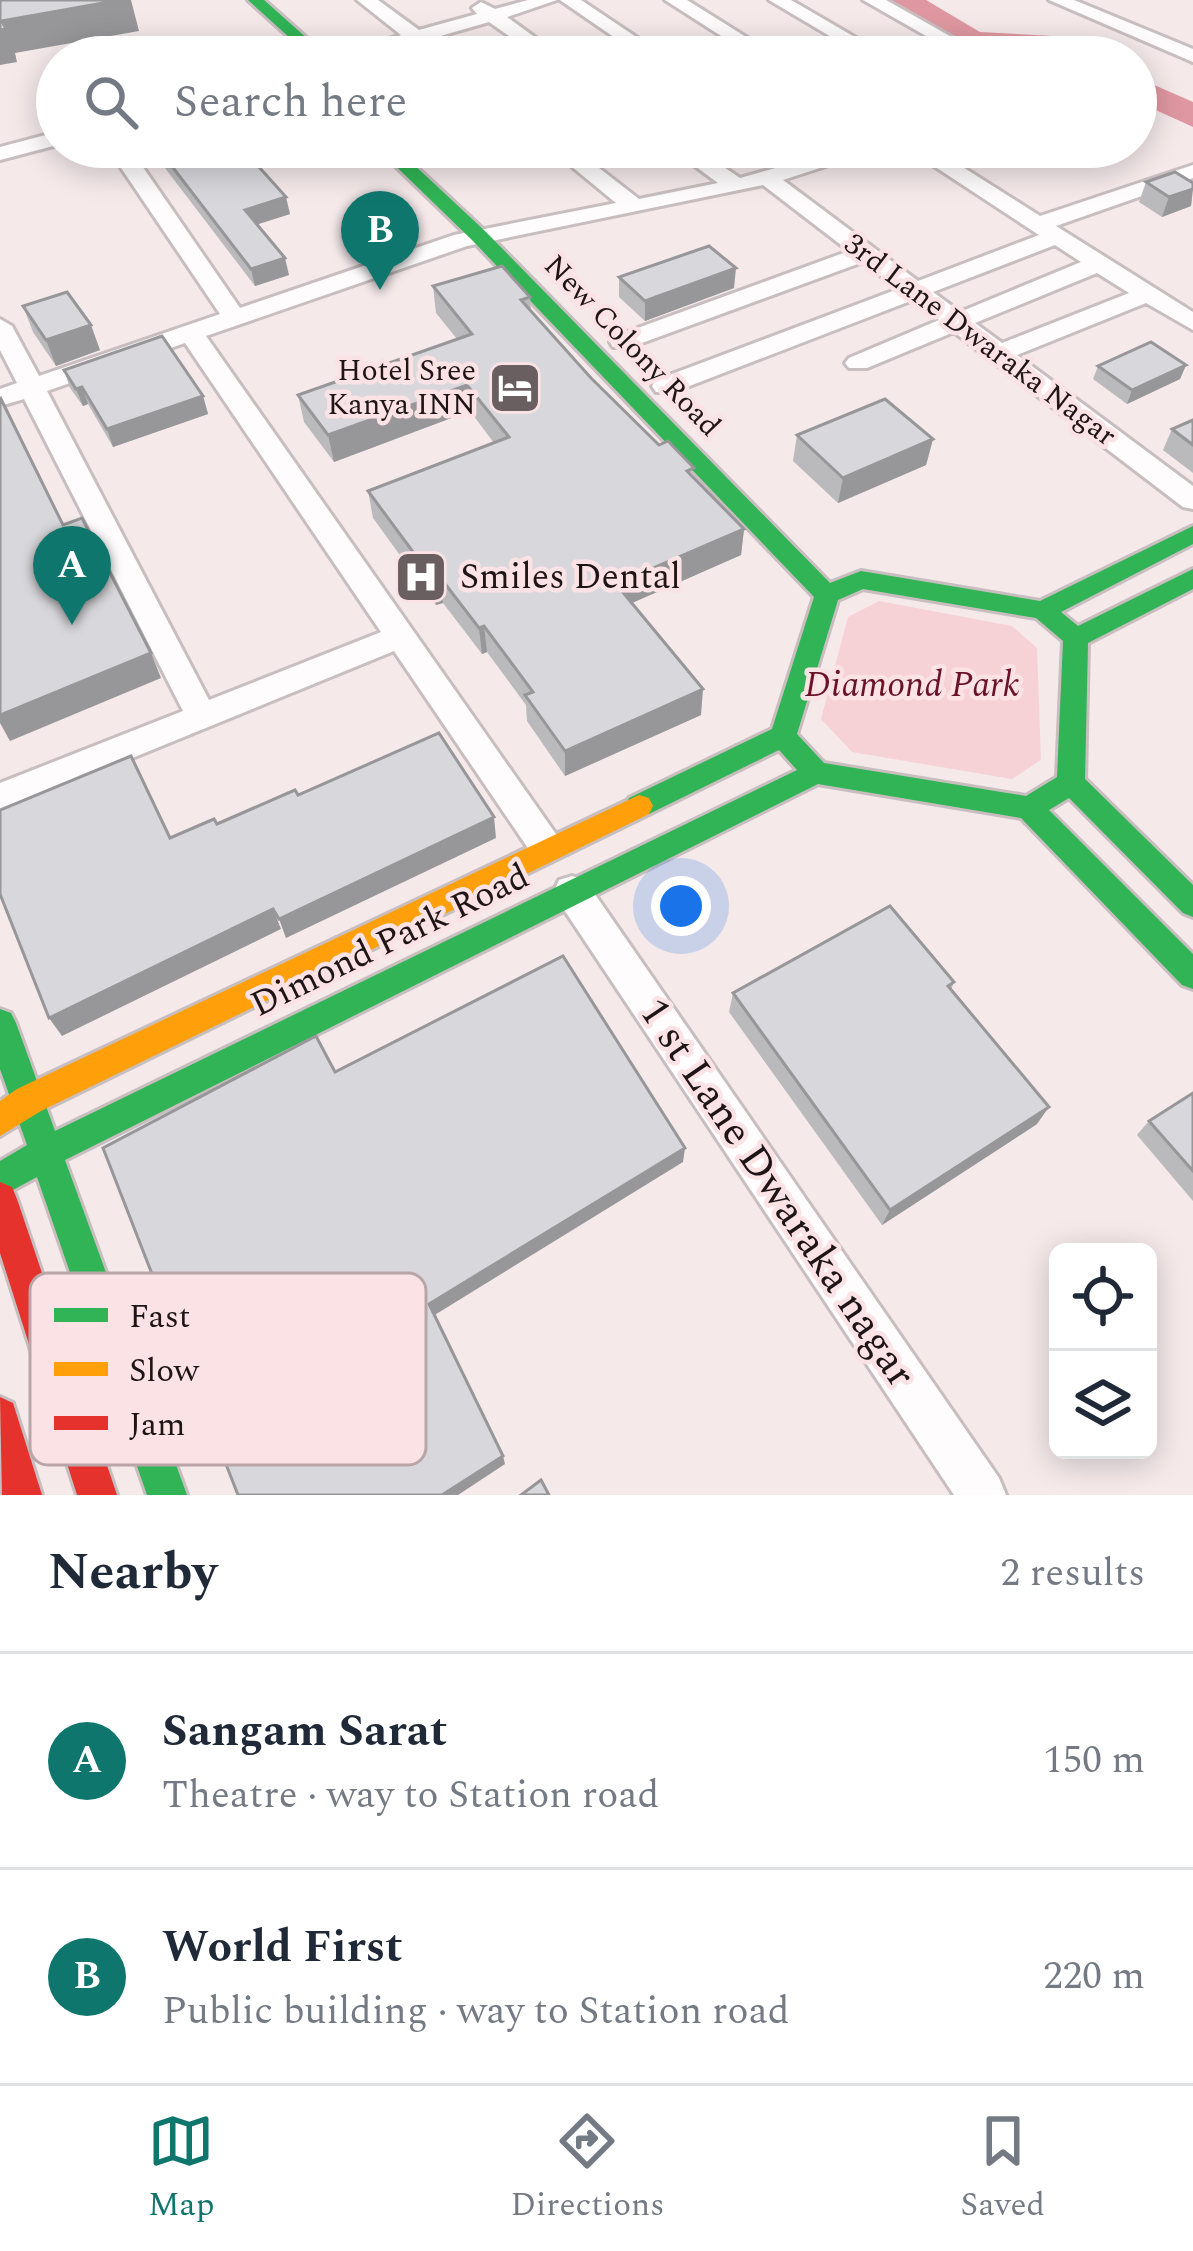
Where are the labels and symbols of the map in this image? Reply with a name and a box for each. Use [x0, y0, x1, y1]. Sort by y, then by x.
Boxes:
pin: B [341, 191, 419, 290]
street label: 3rd Lane Dwaraka Nagar [834, 222, 1126, 458]
street label: New Colony Road [533, 244, 731, 448]
place label: Hotel Sree Kanya INN [327, 348, 476, 428]
hotel icon: Hotel Sree Kanya INN [487, 360, 543, 416]
pin: A [33, 526, 111, 625]
hospital icon: Smiles Dental [393, 549, 449, 605]
place label: Smiles Dental [460, 550, 681, 605]
park label: Diamond Park [805, 658, 1020, 713]
street label: Dimond Park Road [241, 850, 539, 1032]
your location [651, 876, 711, 936]
street label: 1 st Lane Dwaraka nagar [623, 986, 931, 1400]
legend [30, 1273, 426, 1465]
text: Fast [129, 1292, 190, 1342]
text: Slow [129, 1346, 200, 1396]
text: Jam [129, 1400, 185, 1450]

